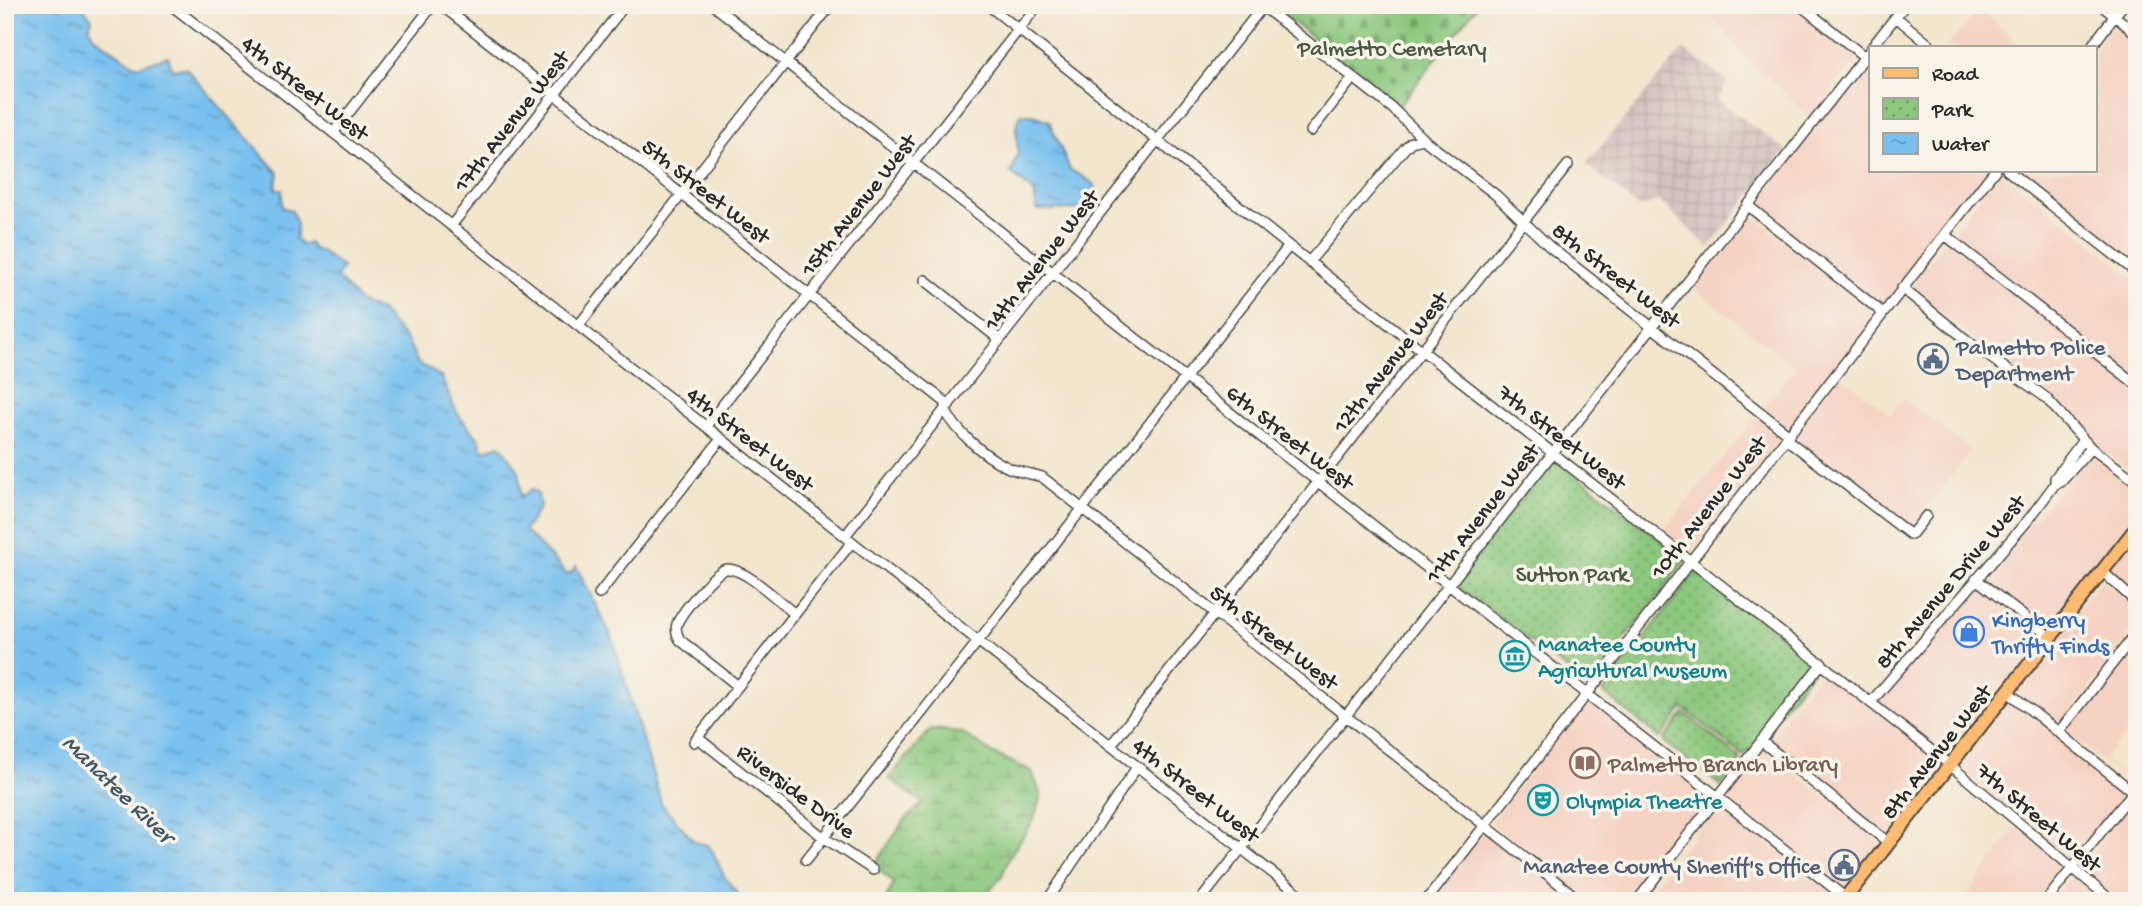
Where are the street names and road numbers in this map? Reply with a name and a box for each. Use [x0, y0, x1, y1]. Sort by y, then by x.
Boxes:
street label: 4th Street West [235, 32, 374, 149]
street label: 17th Avenue West [448, 45, 577, 199]
street label: 15th Avenue West [795, 129, 924, 283]
street label: 5th Street West [635, 134, 776, 252]
street label: 14th Avenue West [979, 184, 1107, 338]
street label: 8th Street West [1545, 218, 1686, 336]
street label: 12th Avenue West [1328, 286, 1456, 440]
street label: 6th Street West [1219, 380, 1359, 498]
street label: 7th Street West [1491, 380, 1632, 498]
street label: 4th Street West [680, 383, 819, 500]
street label: 10th Avenue West [1645, 430, 1775, 586]
street label: 11th Avenue West [1420, 438, 1548, 590]
street label: 8th Avenue Drive West [1871, 489, 2034, 676]
street label: 5th Street West [1203, 580, 1344, 698]
street label: 8th Avenue West [1877, 679, 2000, 826]
street label: 4th Street West [1126, 734, 1265, 851]
street label: Riverside Drive [730, 739, 860, 847]
street label: 7th Street West [1969, 758, 2107, 880]

